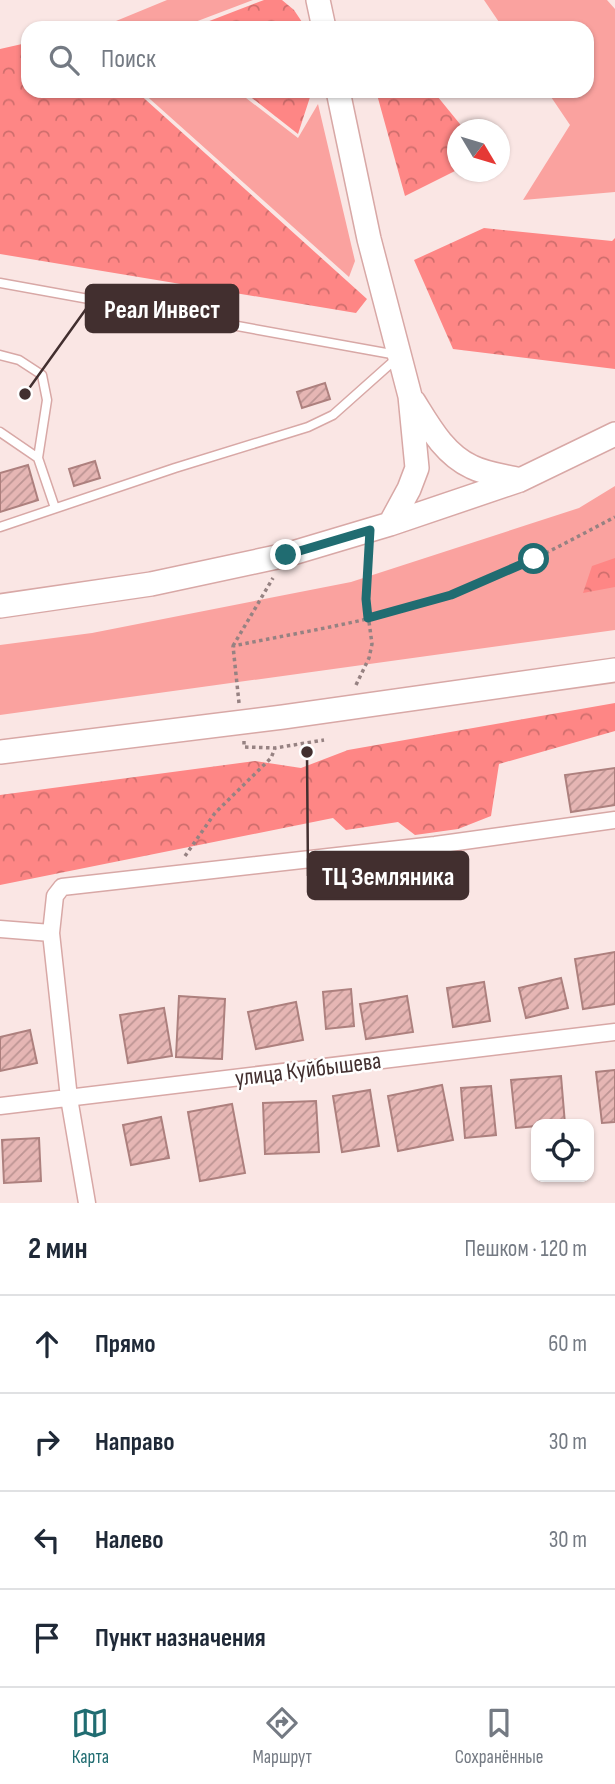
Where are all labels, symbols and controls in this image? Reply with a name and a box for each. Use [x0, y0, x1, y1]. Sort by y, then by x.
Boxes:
search box [21, 21, 594, 98]
icon: search [45, 41, 83, 79]
text: Поиск [101, 44, 156, 75]
north arrow [447, 119, 510, 182]
callout: Реал Инвест [86, 285, 238, 332]
text: Реал Инвест [104, 295, 220, 326]
route end [270, 539, 301, 570]
route start [518, 543, 549, 574]
callout: ТЦ Земляника [308, 852, 468, 899]
text: ТЦ Земляника [322, 862, 454, 893]
street label: улица Куйбышева [233, 1046, 383, 1093]
map controls [531, 1119, 594, 1182]
button: locate [531, 1119, 594, 1182]
text: 2 мин [28, 1231, 88, 1267]
text: Пешком · 120 m [465, 1235, 587, 1263]
icon: ahead [28, 1325, 66, 1363]
text: Прямо [95, 1329, 156, 1360]
text: 60 m [548, 1330, 587, 1358]
icon: right [28, 1423, 66, 1461]
text: Направо [95, 1427, 174, 1458]
text: 30 m [549, 1428, 587, 1456]
icon: left [28, 1521, 66, 1559]
text: Налево [95, 1525, 164, 1556]
text: 30 m [549, 1526, 587, 1554]
icon: arrive [28, 1619, 66, 1657]
text: Пункт назначения [95, 1623, 266, 1654]
tab: Карта [71, 1704, 109, 1769]
tab: Маршрут [252, 1704, 312, 1769]
tab: Сохранённые [455, 1704, 543, 1769]

